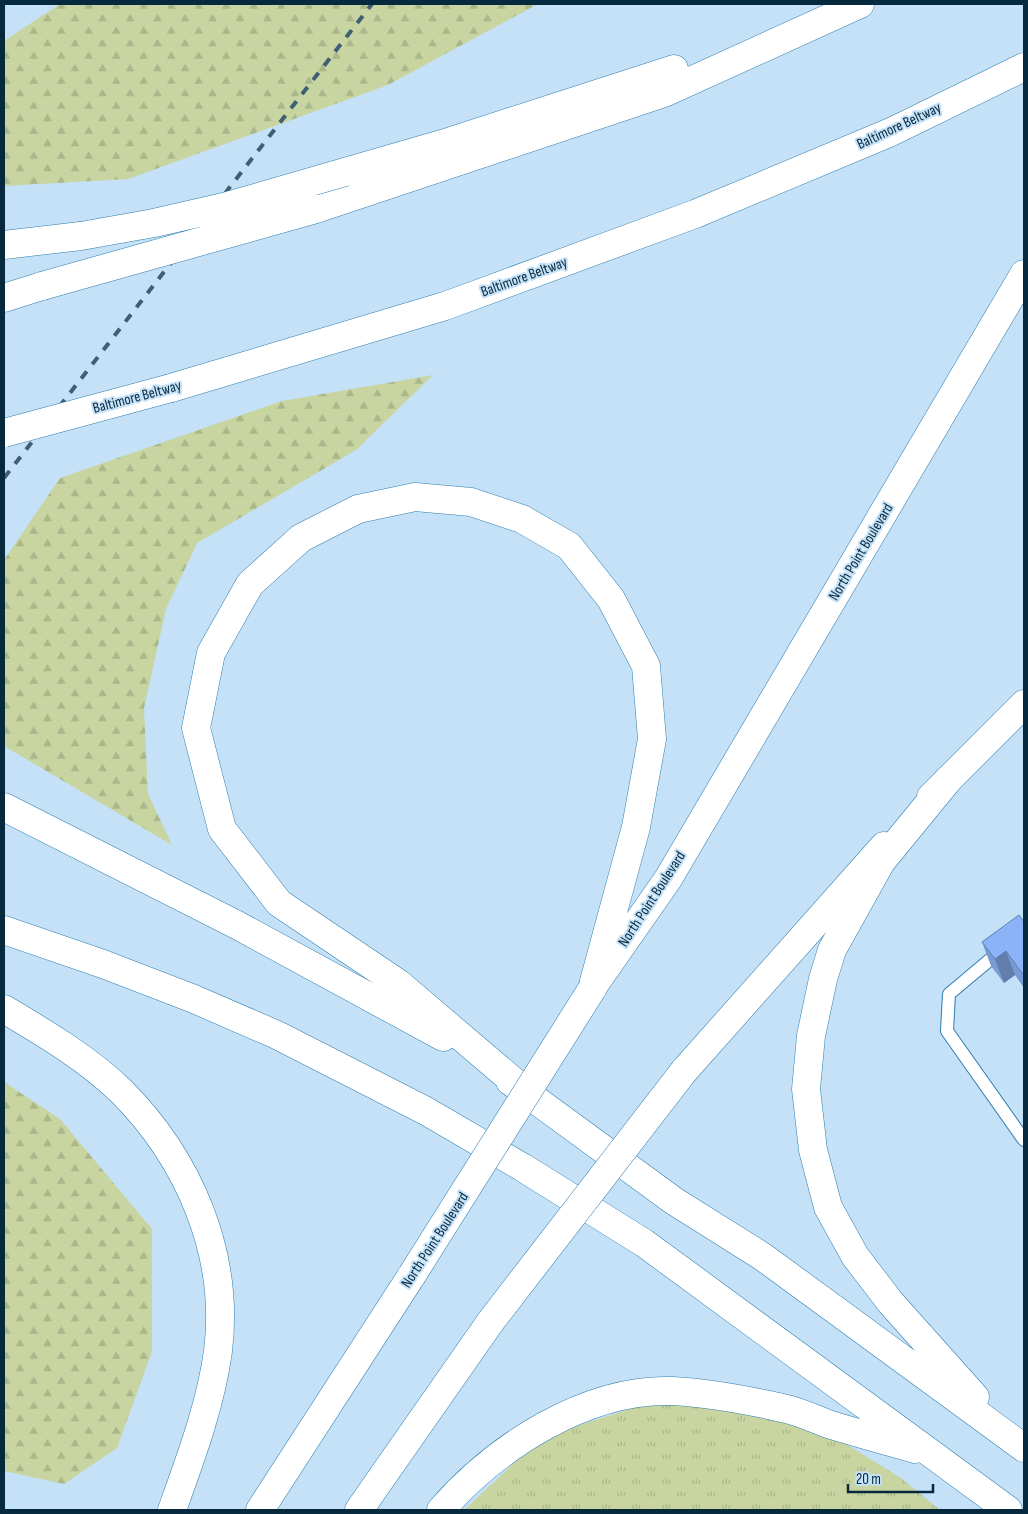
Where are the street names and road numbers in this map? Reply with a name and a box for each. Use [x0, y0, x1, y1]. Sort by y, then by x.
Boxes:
street label: Baltimore Beltway [854, 98, 944, 154]
street label: Baltimore Beltway [478, 252, 570, 301]
street label: Baltimore Beltway [91, 376, 183, 418]
street label: North Point Boulevard [824, 500, 898, 604]
street label: North Point Boulevard [614, 848, 690, 950]
street label: North Point Boulevard [397, 1189, 473, 1291]

